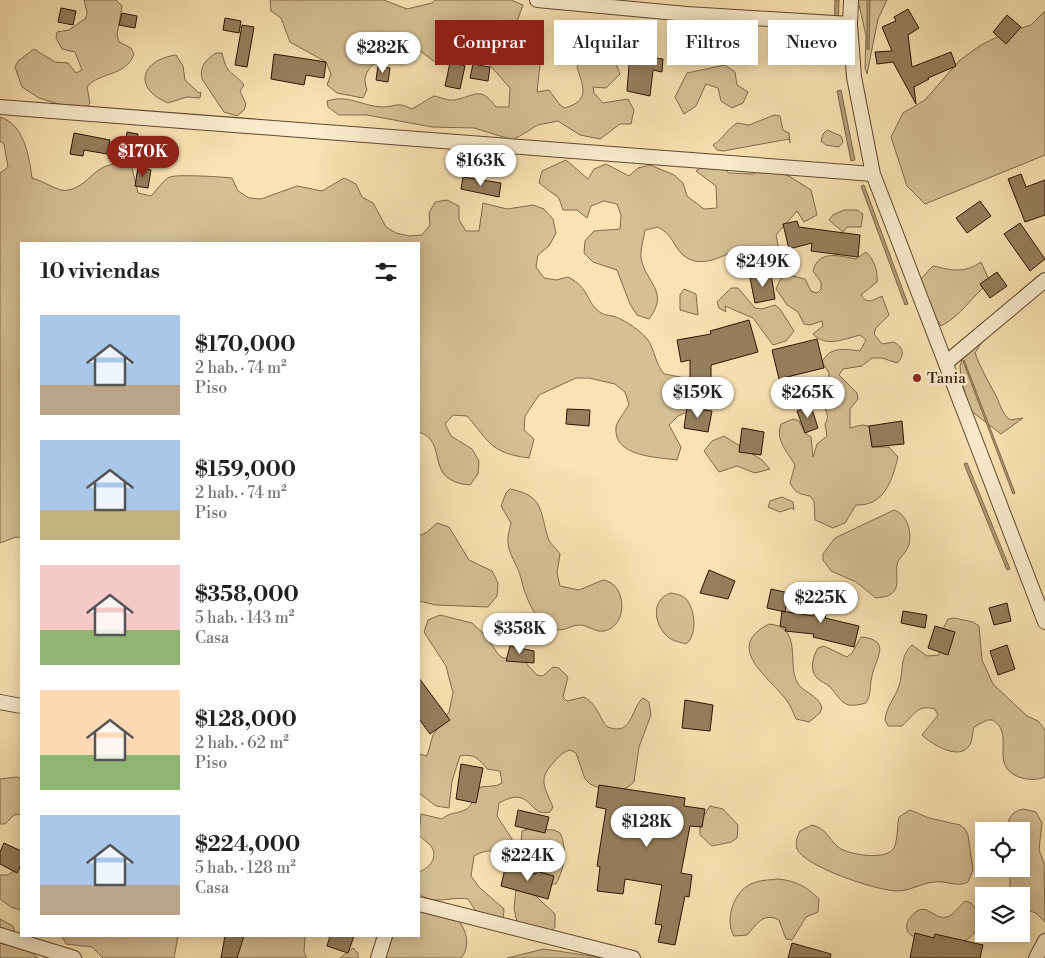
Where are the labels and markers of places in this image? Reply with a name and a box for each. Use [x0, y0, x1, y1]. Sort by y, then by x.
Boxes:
pin: $282K [348, 32, 418, 74]
pin: $170K [108, 136, 178, 178]
pin: $163K [446, 144, 516, 187]
pin: $249K [728, 246, 798, 288]
place label: Tania [927, 369, 966, 388]
marker: Tania [911, 372, 923, 384]
pin: $159K [663, 376, 733, 419]
pin: $265K [773, 376, 843, 419]
pin: $225K [786, 582, 856, 624]
pin: $358K [485, 612, 555, 655]
pin: $128K [612, 806, 682, 848]
pin: $224K [493, 840, 563, 882]

